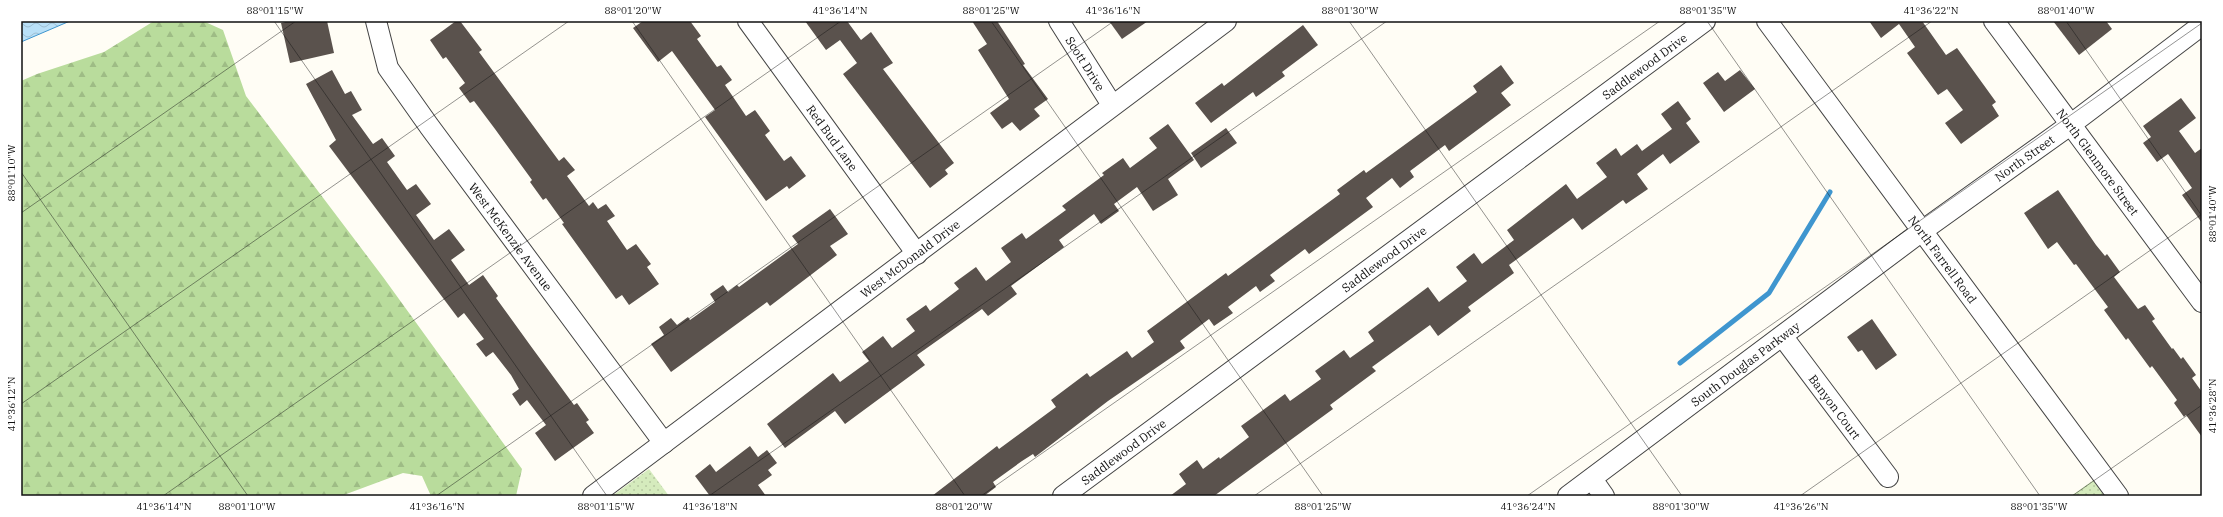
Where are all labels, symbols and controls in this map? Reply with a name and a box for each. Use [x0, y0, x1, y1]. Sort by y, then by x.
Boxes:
text: 88°01'15"W [246, 4, 304, 17]
text: 88°01'20"W [604, 4, 662, 17]
text: 41°36'14"N [813, 4, 868, 17]
text: 88°01'25"W [962, 4, 1020, 17]
text: 41°36'16"N [1086, 4, 1141, 17]
text: 88°01'30"W [1321, 4, 1379, 17]
text: 88°01'35"W [1679, 4, 1737, 17]
text: 41°36'22"N [1904, 4, 1959, 17]
text: 88°01'40"W [2037, 4, 2095, 17]
street label: Saddlewood Drive [1599, 30, 1690, 102]
street label: Scott Drive [1063, 33, 1108, 93]
street label: Red Bud Lane [804, 102, 861, 173]
street label: North Glenmore Street [2054, 105, 2143, 218]
street label: North Street [1992, 131, 2057, 184]
text: 88°01'10"W [5, 144, 18, 202]
street label: West McKenzie Avenue [466, 179, 556, 293]
text: 88°01'40"W [2206, 185, 2219, 243]
street label: North Farrell Road [1906, 212, 1980, 306]
street label: West McDonald Drive [857, 216, 962, 300]
street label: Saddlewood Drive [1338, 222, 1429, 295]
street label: South Douglas Parkway [1688, 318, 1803, 409]
street label: Banyon Court [1806, 371, 1864, 442]
text: 41°36'12"N [5, 376, 18, 432]
text: 41°36'28"N [2206, 378, 2219, 434]
street label: Saddlewood Drive [1078, 415, 1169, 488]
text: 41°36'14"N [137, 500, 192, 513]
text: 88°01'10"W [218, 500, 276, 513]
text: 41°36'16"N [410, 500, 465, 513]
text: 88°01'15"W [577, 500, 635, 513]
text: 41°36'18"N [683, 500, 738, 513]
text: 88°01'20"W [935, 500, 993, 513]
text: 88°01'25"W [1294, 500, 1352, 513]
text: 41°36'24"N [1501, 500, 1556, 513]
text: 88°01'30"W [1652, 500, 1710, 513]
text: 41°36'26"N [1774, 500, 1829, 513]
text: 88°01'35"W [2010, 500, 2068, 513]

